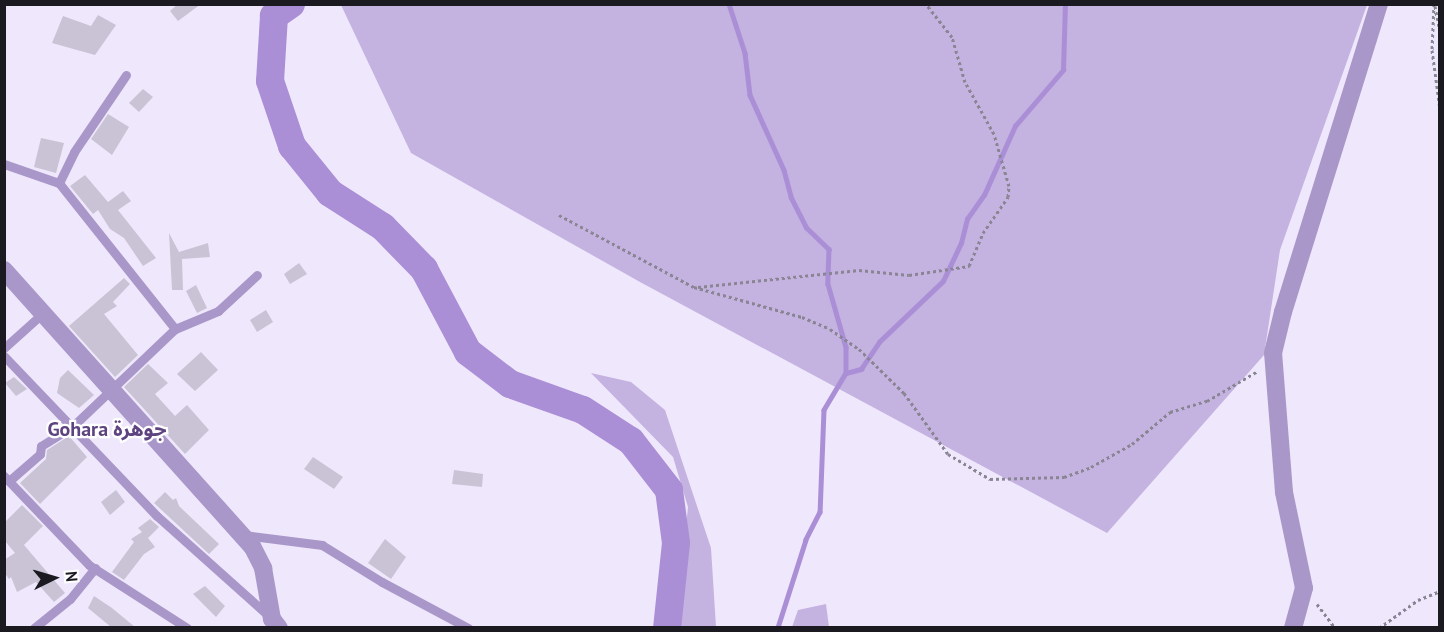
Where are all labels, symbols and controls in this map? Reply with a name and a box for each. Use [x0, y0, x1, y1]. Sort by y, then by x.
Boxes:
district label: Gohara جوهرة [47, 417, 167, 441]
north arrow [24, 548, 84, 608]
text: N [62, 570, 82, 583]

